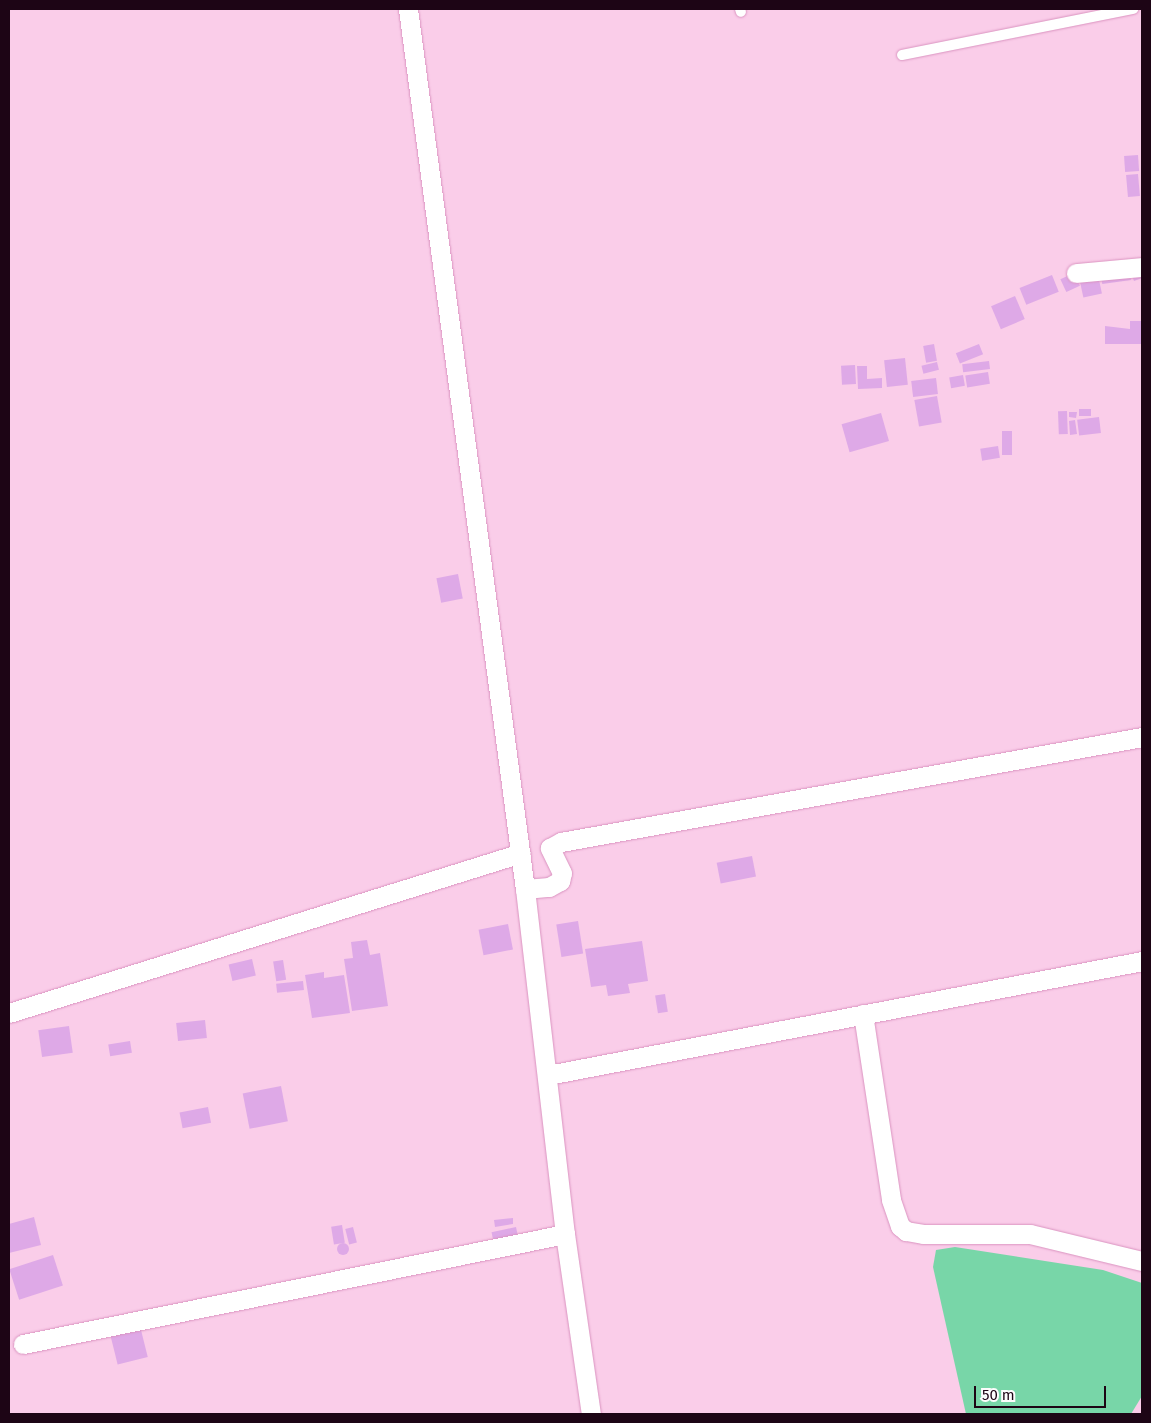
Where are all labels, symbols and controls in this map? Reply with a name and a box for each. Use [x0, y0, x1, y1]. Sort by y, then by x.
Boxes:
scale bar [976, 1376, 1108, 1408]
text: 50 m [982, 1386, 1015, 1404]

